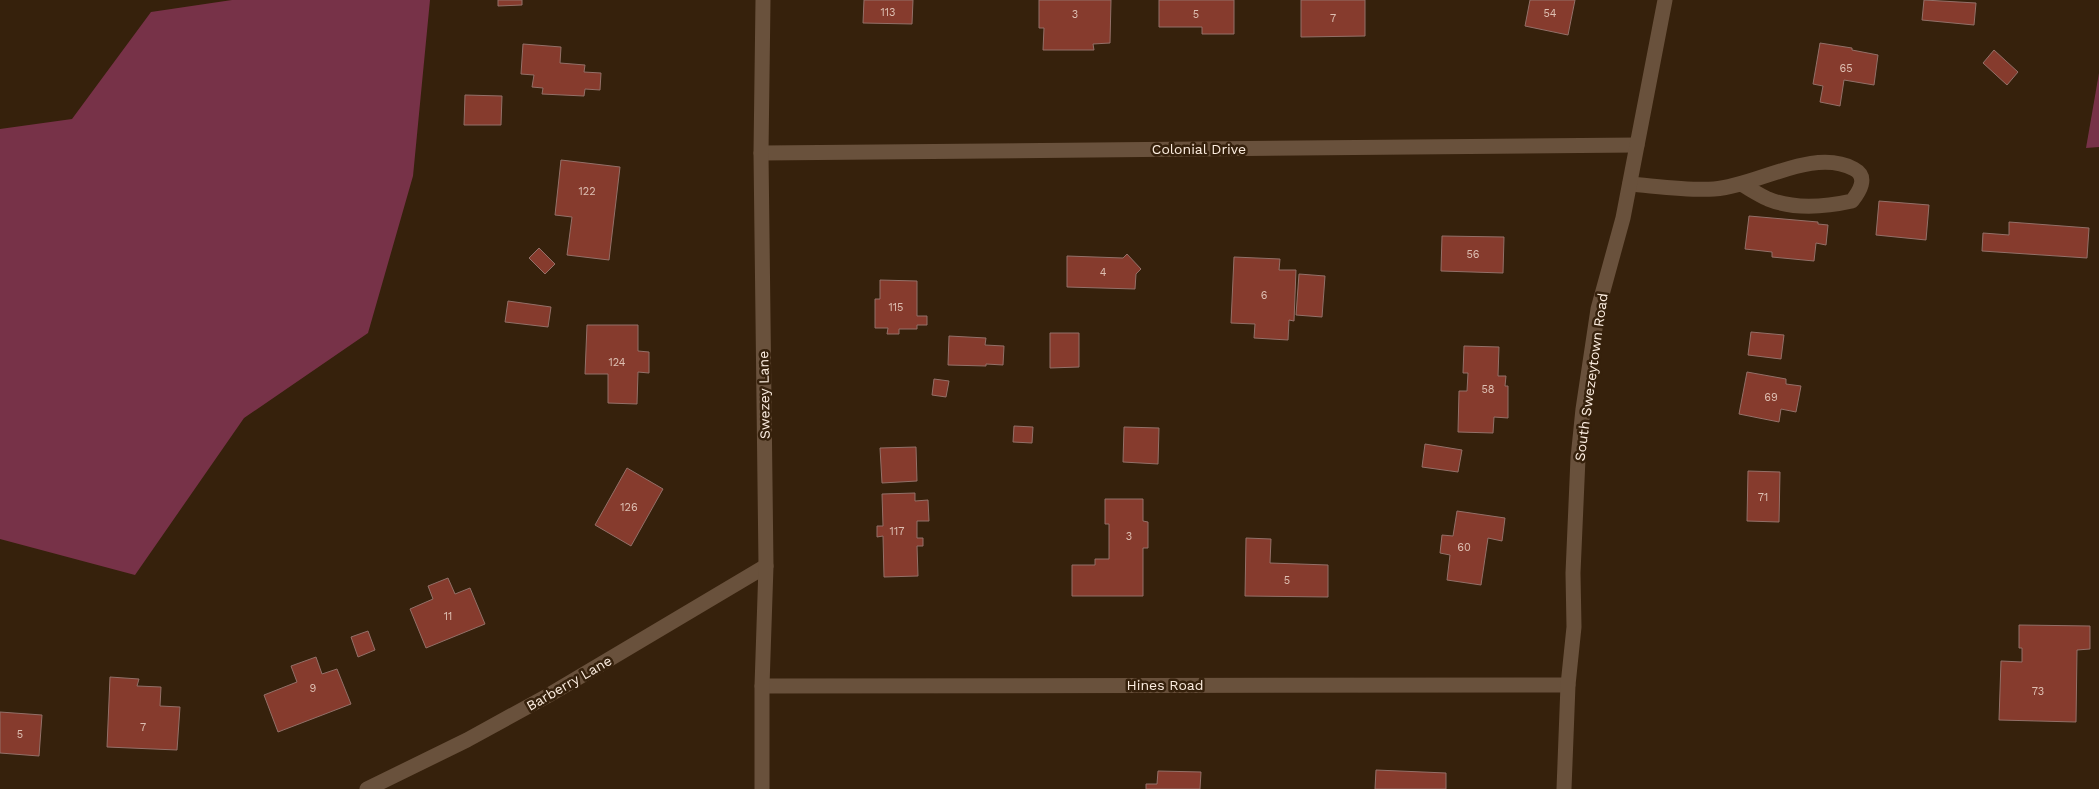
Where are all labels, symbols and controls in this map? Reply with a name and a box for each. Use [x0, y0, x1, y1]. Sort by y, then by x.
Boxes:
house number: 113 [881, 6, 896, 19]
house number: 54 [1543, 7, 1557, 20]
house number: 3 [1072, 8, 1078, 21]
house number: 5 [1193, 8, 1199, 21]
house number: 7 [1330, 12, 1336, 25]
house number: 65 [1839, 62, 1853, 75]
street label: Colonial Drive [1152, 141, 1246, 157]
house number: 122 [578, 185, 596, 198]
house number: 56 [1466, 248, 1480, 261]
house number: 4 [1100, 266, 1107, 279]
house number: 6 [1261, 289, 1268, 302]
street label: South Swezeytown Road [1571, 292, 1611, 462]
house number: 115 [889, 301, 903, 314]
street label: Swezey Lane [755, 351, 773, 439]
house number: 124 [608, 356, 626, 369]
house number: 58 [1481, 383, 1495, 396]
house number: 69 [1764, 391, 1778, 404]
house number: 71 [1758, 491, 1768, 504]
house number: 126 [620, 501, 638, 514]
house number: 117 [890, 525, 904, 538]
house number: 3 [1126, 530, 1132, 543]
house number: 60 [1457, 541, 1471, 554]
house number: 5 [1284, 574, 1290, 587]
house number: 11 [444, 610, 452, 623]
street label: Barberry Lane [524, 652, 614, 714]
street label: Hines Road [1126, 677, 1204, 693]
house number: 9 [310, 682, 317, 695]
house number: 73 [2032, 685, 2044, 698]
house number: 7 [140, 721, 146, 734]
house number: 5 [17, 728, 23, 741]

